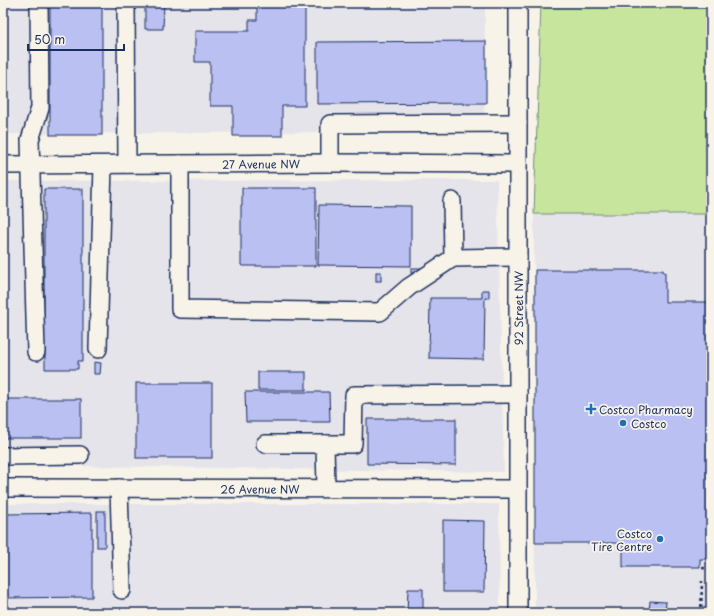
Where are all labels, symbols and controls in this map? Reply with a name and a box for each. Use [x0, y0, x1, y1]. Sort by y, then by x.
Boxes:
scale bar [28, 26, 124, 52]
text: 50 m [34, 30, 65, 48]
street label: 27 Avenue NW [222, 155, 301, 172]
street label: 92 Street NW [510, 271, 527, 345]
place label: Costco Pharmacy [599, 401, 693, 418]
marker: Costco Pharmacy [586, 404, 596, 414]
place label: Costco [631, 415, 666, 432]
marker: Costco [618, 418, 628, 428]
street label: 26 Avenue NW [220, 480, 300, 497]
place label: Costco Tire Centre [591, 525, 652, 555]
marker: Costco Tire Centre [655, 534, 665, 544]

